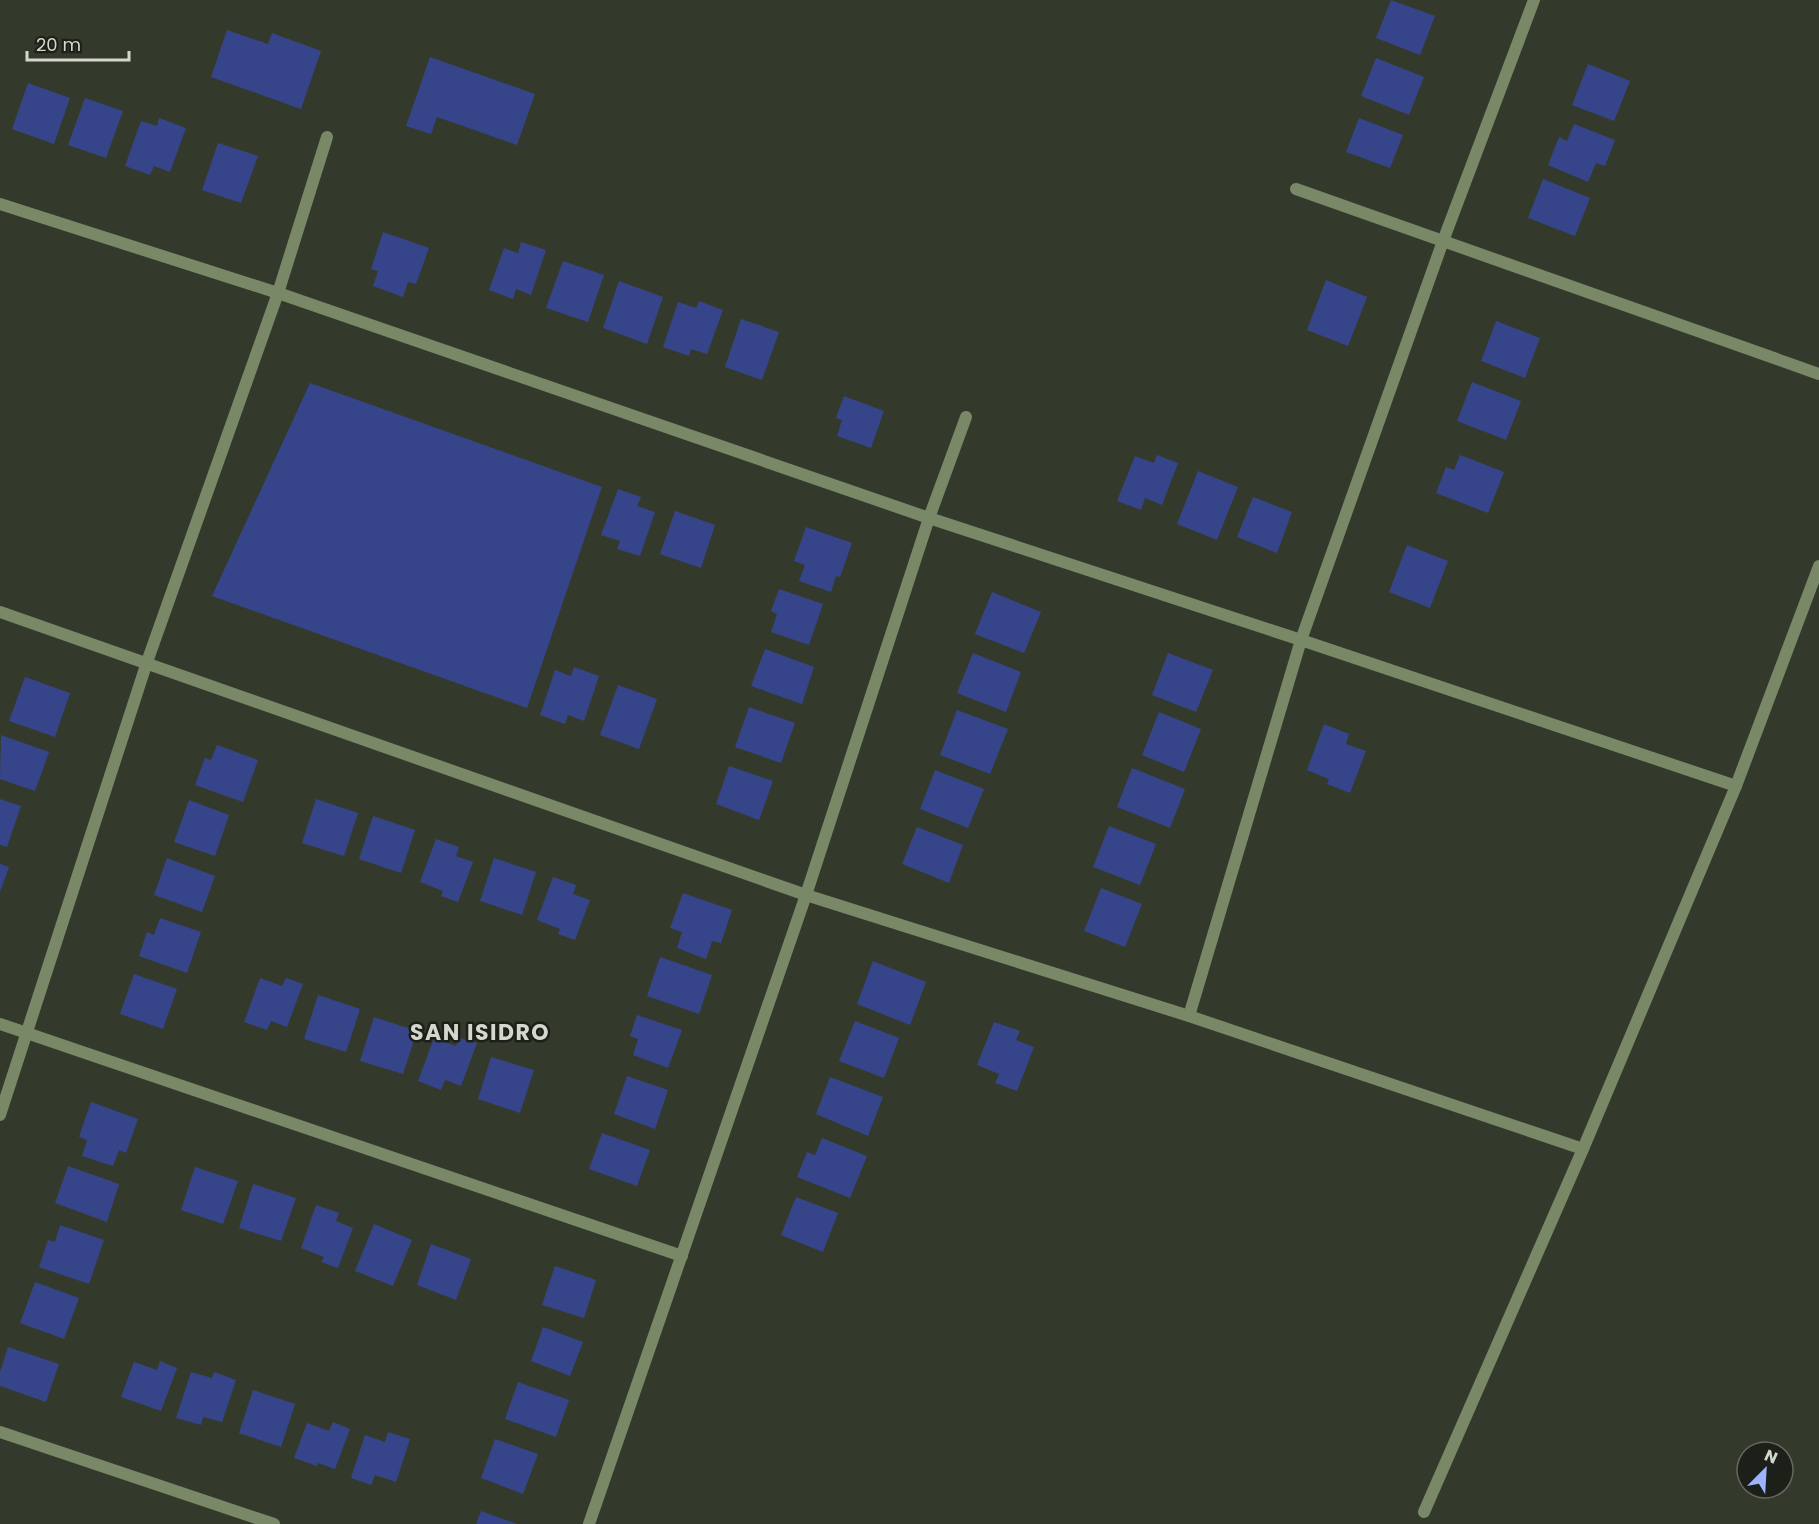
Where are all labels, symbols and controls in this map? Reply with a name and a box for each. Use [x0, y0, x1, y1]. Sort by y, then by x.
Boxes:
scale bar [27, 24, 129, 62]
text: 20 m [36, 32, 81, 57]
district label: SAN ISIDRO [410, 1017, 550, 1048]
north arrow [1735, 1440, 1795, 1500]
text: N [1761, 1444, 1781, 1470]

